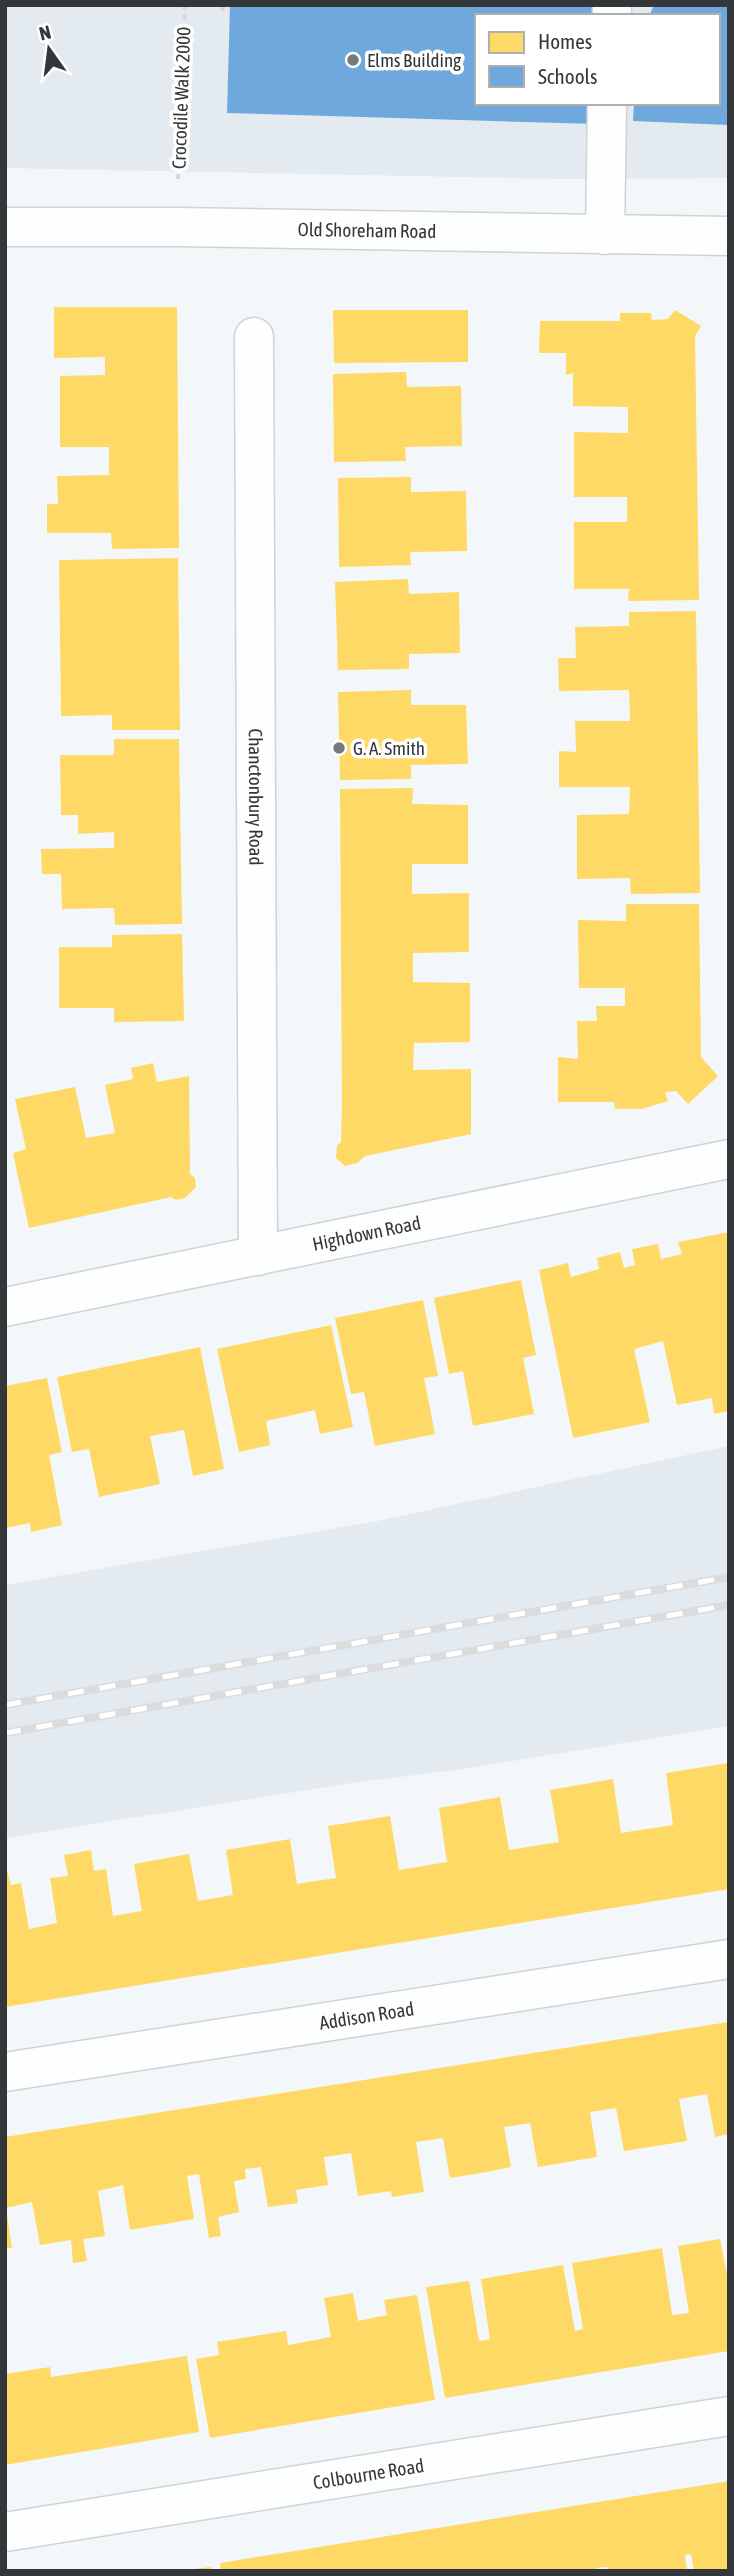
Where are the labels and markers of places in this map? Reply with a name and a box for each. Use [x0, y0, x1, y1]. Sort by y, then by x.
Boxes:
place label: Elms Building [367, 49, 462, 71]
marker: Elms Building [345, 52, 361, 68]
place label: G. A. Smith [353, 737, 425, 759]
marker: G. A. Smith [331, 740, 347, 756]

